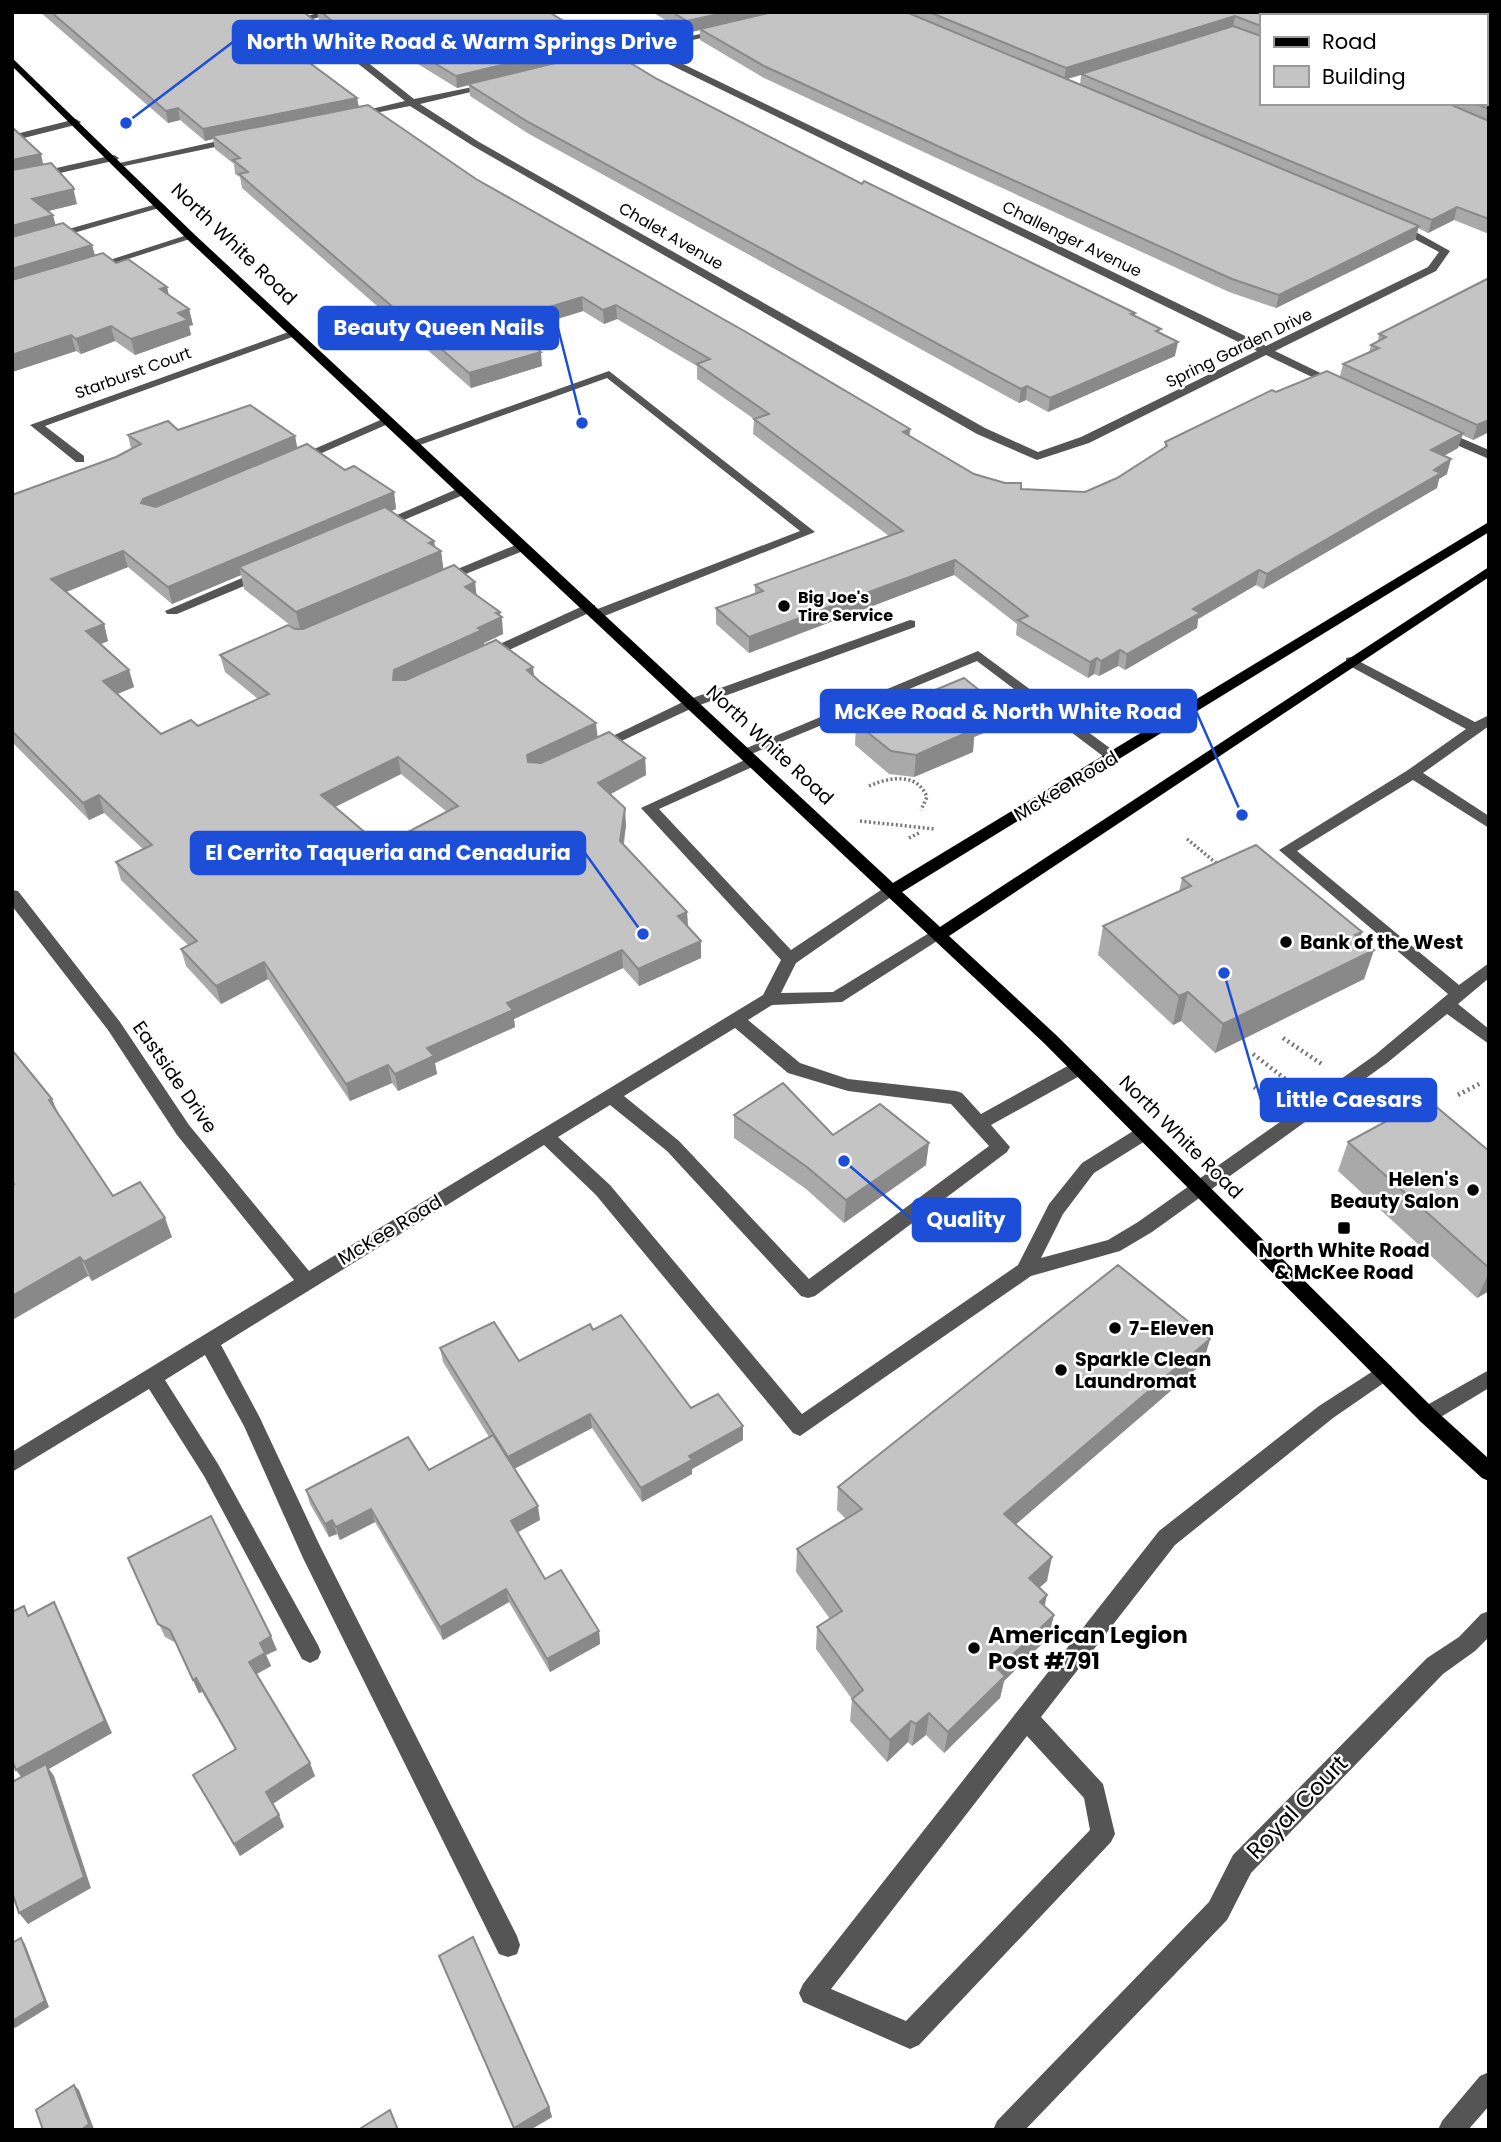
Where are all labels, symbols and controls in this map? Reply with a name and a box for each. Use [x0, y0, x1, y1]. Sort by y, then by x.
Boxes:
legend [1260, 14, 1487, 105]
callout: North White Road & Warm Springs Drive [233, 21, 692, 63]
text: North White Road & Warm Springs Drive [247, 27, 677, 56]
text: Road [1322, 27, 1377, 56]
text: Building [1322, 62, 1406, 91]
street label: North White Road [165, 177, 303, 311]
street label: Challenger Avenue [998, 195, 1146, 283]
street label: Chalet Avenue [614, 197, 728, 275]
street label: Spring Garden Drive [1162, 303, 1316, 393]
callout: Beauty Queen Nails [319, 307, 558, 349]
text: Beauty Queen Nails [334, 313, 544, 342]
street label: Starburst Court [72, 341, 194, 405]
place label: Big Joe's Tire Service [798, 586, 893, 627]
marker: Big Joe's Tire Service [776, 598, 792, 614]
street label: North White Road [700, 679, 840, 811]
callout: McKee Road & North White Road [821, 690, 1196, 732]
text: McKee Road & North White Road [834, 697, 1182, 726]
street label: McKee Road [1009, 744, 1123, 828]
callout: El Cerrito Taqueria and Cenaduria [191, 832, 585, 874]
text: El Cerrito Taqueria and Cenaduria [205, 838, 571, 867]
place label: Bank of the West [1300, 929, 1464, 956]
marker: Bank of the West [1278, 934, 1294, 950]
street label: Eastside Drive [126, 1015, 224, 1139]
street label: North White Road [1113, 1069, 1249, 1205]
callout: Little Caesars [1261, 1079, 1436, 1121]
text: Little Caesars [1276, 1085, 1422, 1114]
place label: Helen's Beauty Salon [1330, 1166, 1459, 1215]
marker: Helen's Beauty Salon [1465, 1182, 1481, 1198]
street label: McKee Road [333, 1188, 447, 1272]
callout: Quality [913, 1199, 1020, 1241]
text: Quality [926, 1205, 1006, 1234]
marker: North White Road & McKee Road [1336, 1220, 1352, 1236]
place label: North White Road & McKee Road [1258, 1237, 1430, 1286]
place label: 7-Eleven [1129, 1315, 1214, 1342]
marker: 7-Eleven [1107, 1320, 1123, 1336]
place label: Sparkle Clean Laundromat [1075, 1346, 1211, 1395]
marker: Sparkle Clean Laundromat [1053, 1362, 1069, 1378]
place label: American Legion Post #791 [988, 1619, 1188, 1677]
marker: American Legion Post #791 [966, 1640, 982, 1656]
street label: Royal Court [1239, 1748, 1355, 1866]

